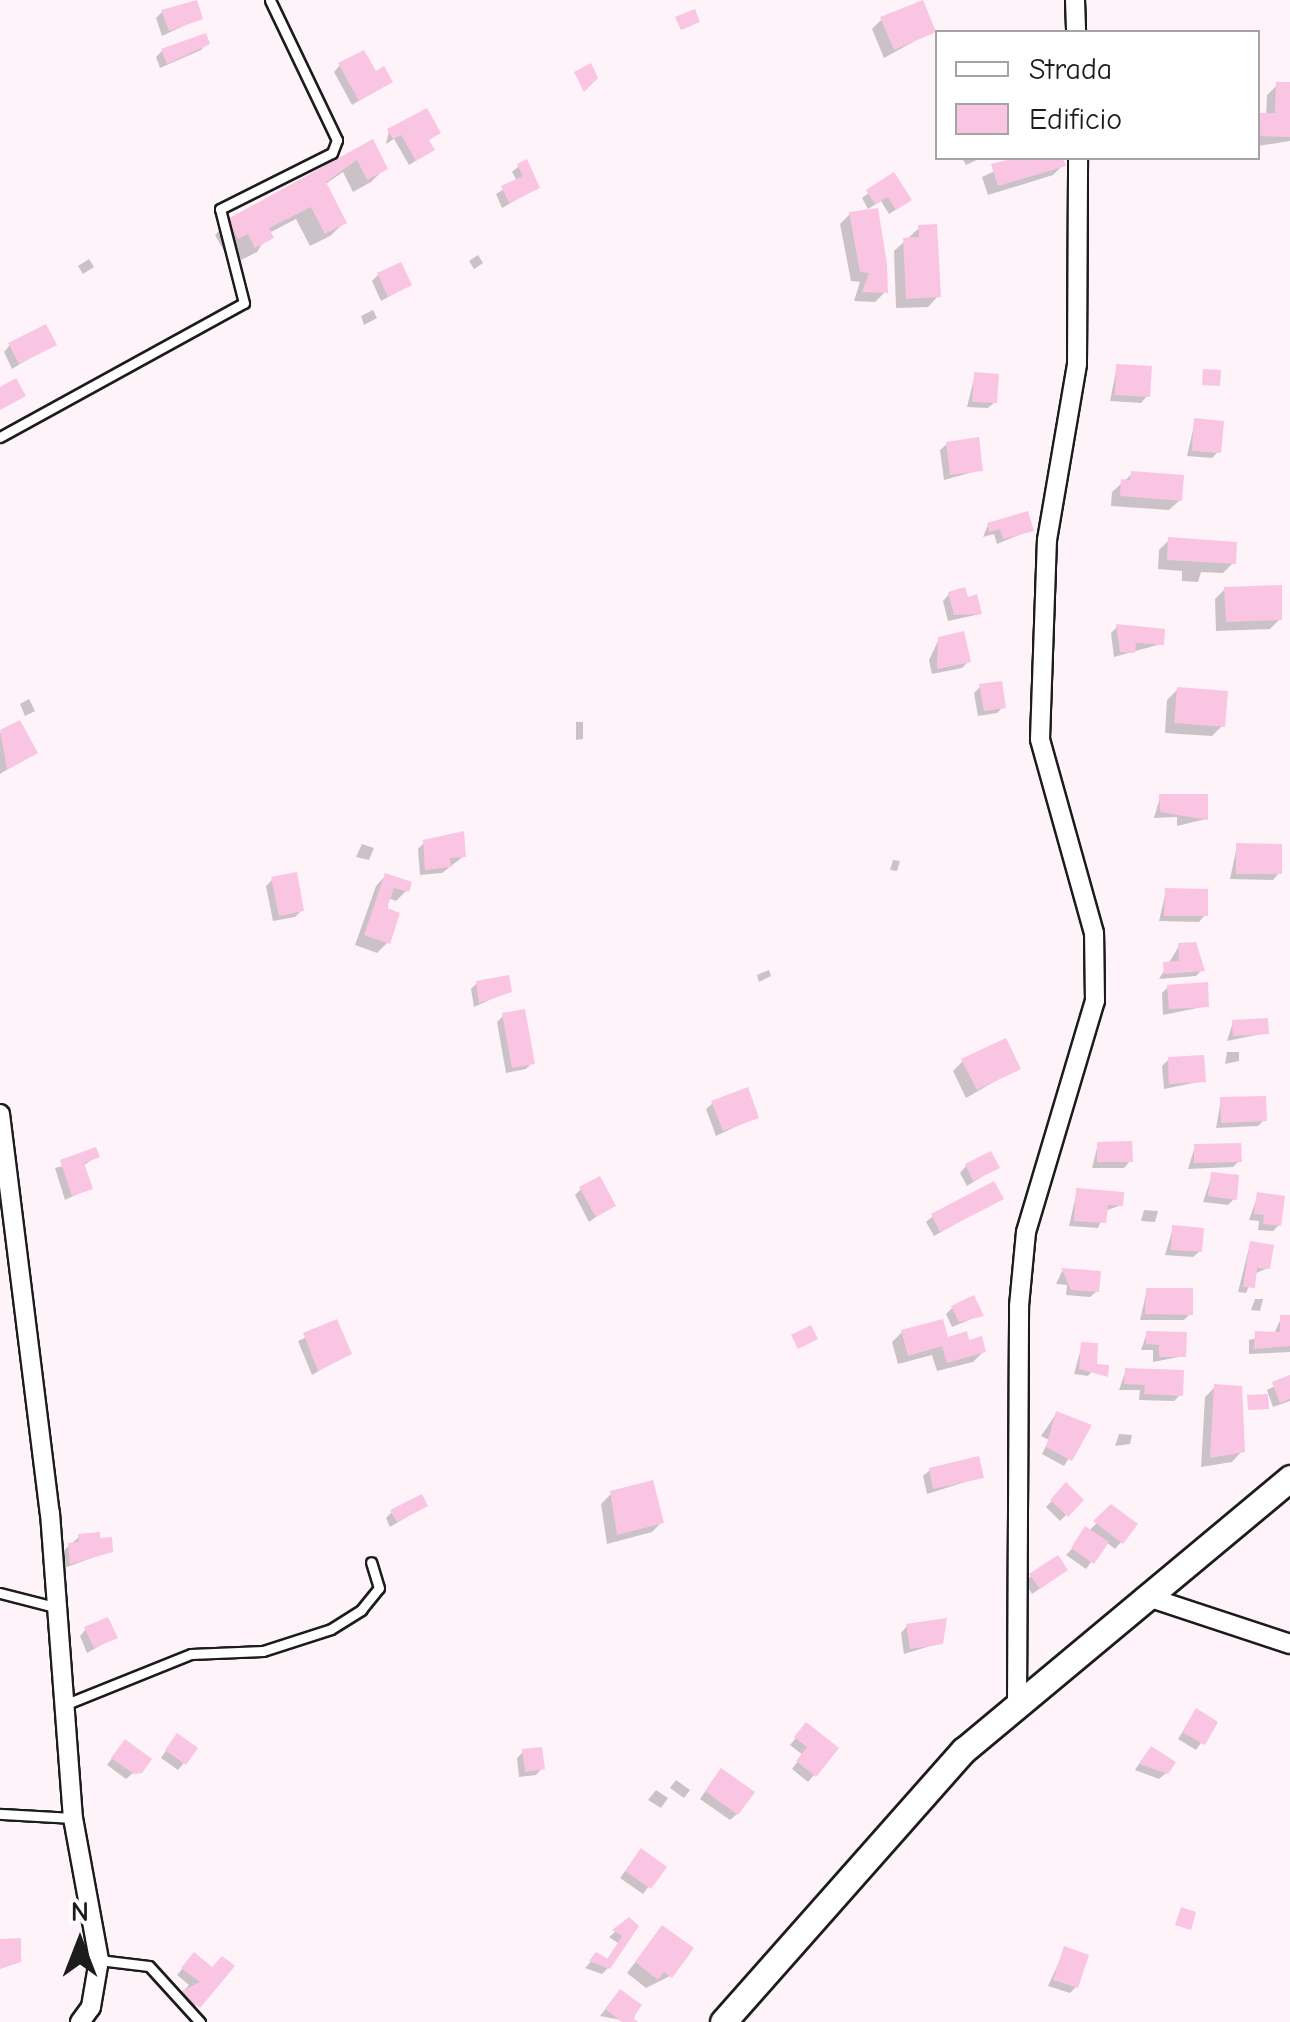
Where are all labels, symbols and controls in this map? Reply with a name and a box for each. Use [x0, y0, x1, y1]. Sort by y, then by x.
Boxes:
legend [935, 30, 1260, 160]
text: Strada [1029, 52, 1112, 87]
text: Edificio [1029, 102, 1122, 137]
north arrow [30, 1892, 130, 1992]
text: N [71, 1896, 89, 1928]

